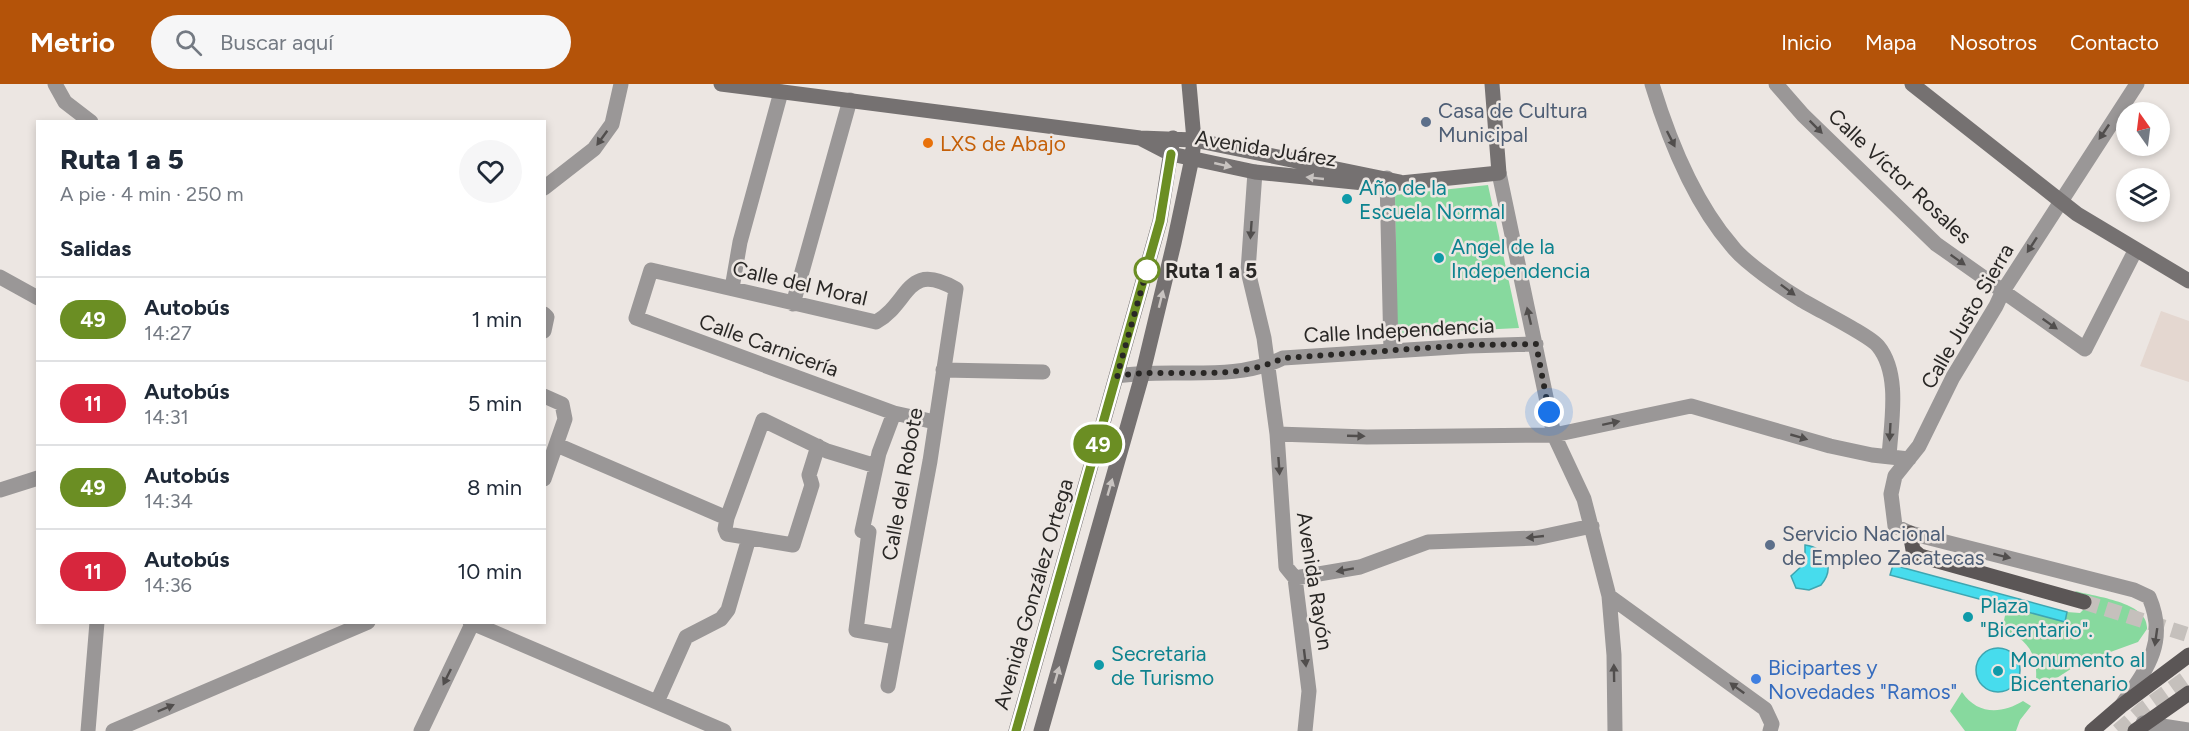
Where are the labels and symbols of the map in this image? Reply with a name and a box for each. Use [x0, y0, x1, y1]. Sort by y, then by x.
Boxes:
place label: Casa de Cultura Municipal [1438, 98, 1587, 147]
north arrow [2116, 102, 2170, 156]
street label: Calle Víctor Rosales [1823, 103, 1977, 249]
marker: Casa de Cultura Municipal [1419, 115, 1433, 129]
one-way arrow [1808, 120, 1822, 134]
street label: Avenida Juárez [1193, 124, 1339, 172]
one-way arrow [2099, 124, 2110, 140]
one-way arrow [596, 130, 608, 146]
place label: LXS de Abajo [940, 131, 1066, 156]
one-way arrow [1666, 131, 1676, 148]
marker: LXS de Abajo [921, 136, 935, 150]
one-way arrow [1214, 161, 1233, 170]
one-way arrow [1306, 173, 1325, 183]
place label: Año de la Escuela Normal [1359, 175, 1505, 224]
marker: Año de la Escuela Normal [1340, 192, 1354, 206]
one-way arrow [1246, 221, 1255, 240]
place label: Angel de la Independencia [1451, 234, 1590, 283]
one-way arrow [2026, 237, 2038, 253]
street label: Calle Justo Sierra [1915, 239, 2019, 393]
marker: Angel de la Independencia [1432, 251, 1446, 265]
one-way arrow [1950, 254, 1966, 266]
street label: Calle del Moral [730, 255, 870, 311]
marker: Ruta 1 a 5 [1134, 257, 1160, 283]
place label: Ruta 1 a 5 [1165, 258, 1257, 283]
one-way arrow [1780, 284, 1796, 296]
one-way arrow [1157, 289, 1166, 308]
one-way arrow [1524, 307, 1534, 325]
street label: Calle Carnicería [696, 308, 842, 382]
street label: Calle Independencia [1303, 313, 1495, 347]
one-way arrow [2042, 318, 2058, 330]
your location [1534, 397, 1564, 427]
street label: Calle del Robote [876, 406, 928, 562]
one-way arrow [1601, 418, 1620, 427]
one-way arrow [1886, 423, 1895, 442]
line badge: 49 [1071, 424, 1125, 464]
one-way arrow [1347, 432, 1366, 441]
one-way arrow [1791, 433, 1809, 442]
one-way arrow [1274, 457, 1284, 476]
street label: Avenida González Ortega [988, 476, 1078, 712]
one-way arrow [1106, 478, 1116, 496]
street label: Avenida Rayón [1292, 510, 1338, 652]
place label: Servicio Nacional de Empleo Zacatecas [1782, 521, 1985, 570]
one-way arrow [1526, 532, 1545, 542]
marker: Servicio Nacional de Empleo Zacatecas [1763, 538, 1777, 552]
one-way arrow [1993, 552, 2011, 562]
one-way arrow [1336, 566, 1355, 575]
place label: Plaza "Bicentario". [1980, 593, 2093, 642]
marker: Plaza "Bicentario". [1961, 610, 1975, 624]
one-way arrow [2152, 628, 2161, 647]
place label: Secretaria de Turismo [1111, 641, 1214, 690]
place label: Monumento al Bicentenario [2010, 647, 2145, 696]
one-way arrow [1300, 648, 1310, 667]
place label: Bicipartes y Novedades "Ramos" [1768, 655, 1957, 704]
marker: Secretaria de Turismo [1092, 658, 1106, 672]
one-way arrow [1609, 663, 1619, 682]
marker: Monumento al Bicentenario [1991, 664, 2005, 678]
one-way arrow [1053, 666, 1063, 684]
one-way arrow [443, 668, 452, 685]
marker: Bicipartes y Novedades "Ramos" [1749, 672, 1763, 686]
one-way arrow [1730, 682, 1746, 694]
one-way arrow [158, 703, 176, 713]

